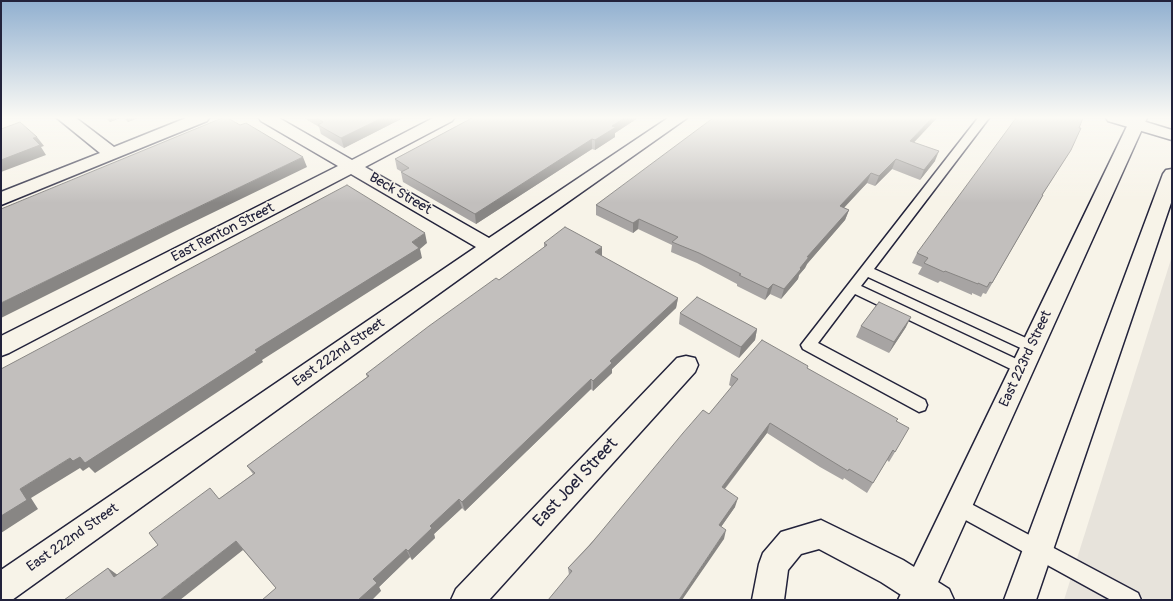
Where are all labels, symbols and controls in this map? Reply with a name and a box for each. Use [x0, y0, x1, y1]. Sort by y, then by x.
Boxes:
street label: Beck Street [366, 170, 434, 218]
street label: East Renton Street [169, 200, 277, 266]
street label: East 223rd Street [996, 308, 1056, 410]
street label: East 222nd Street [290, 315, 388, 391]
street label: East Joel Street [530, 434, 622, 532]
street label: East 222nd Street [24, 500, 122, 576]

